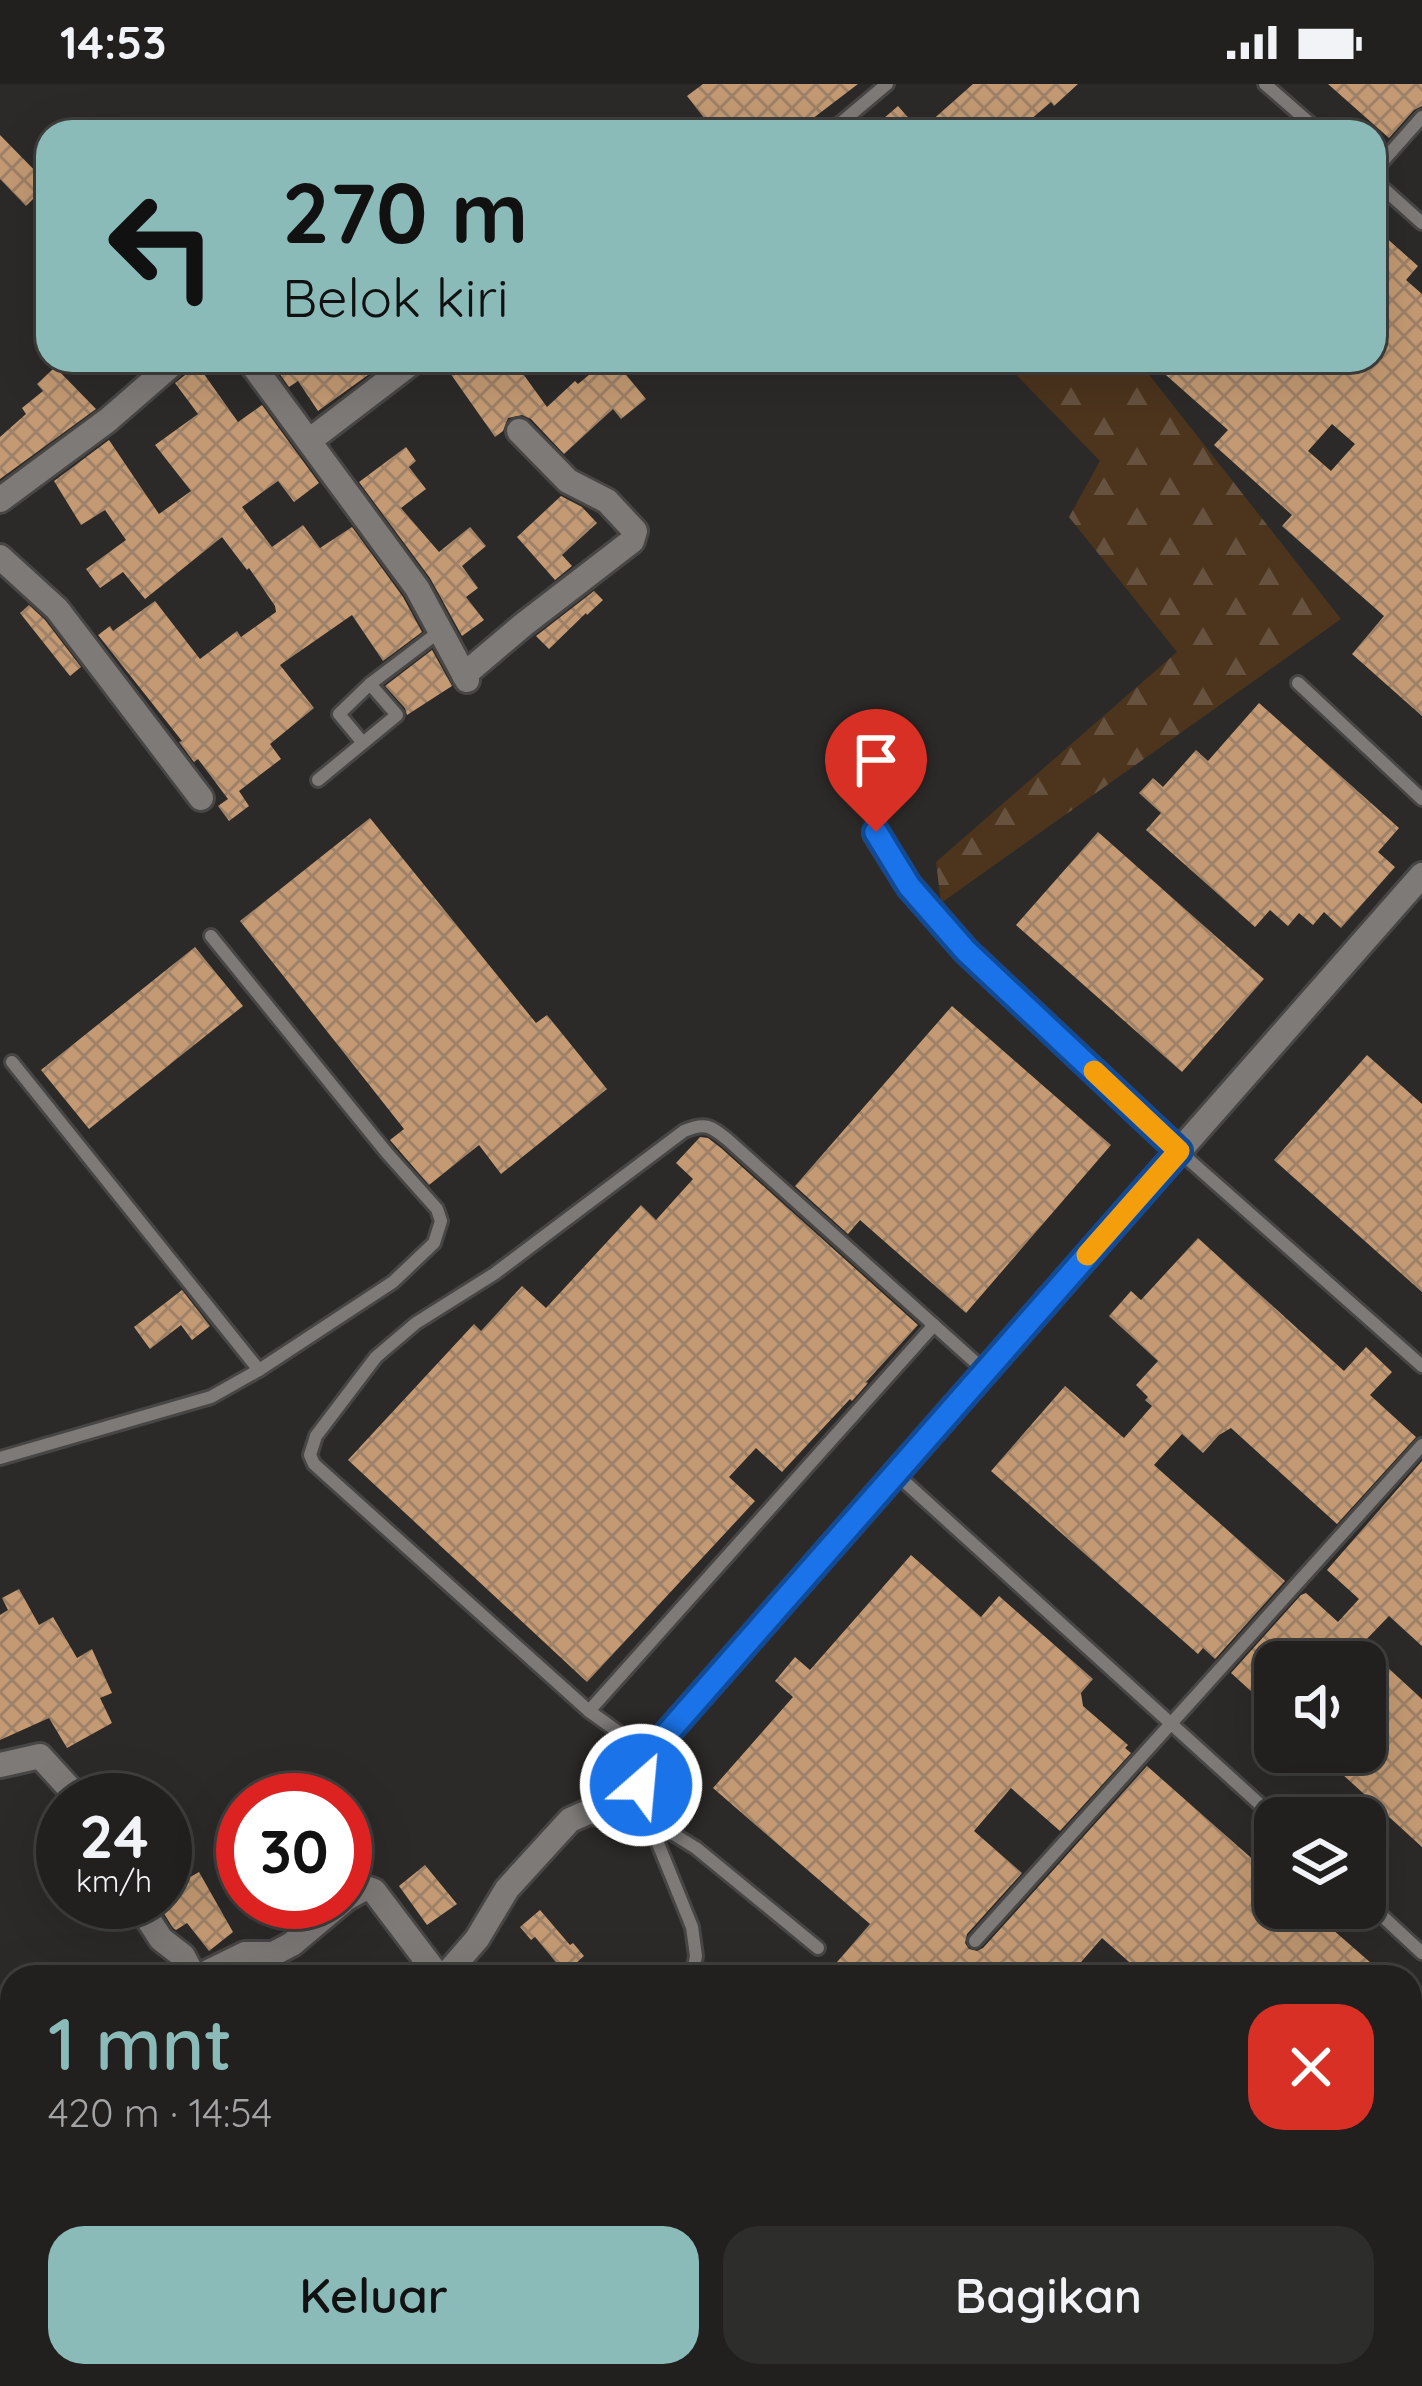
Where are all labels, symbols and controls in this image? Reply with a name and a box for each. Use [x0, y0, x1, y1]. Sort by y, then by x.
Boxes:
text: 14:53 [60, 14, 166, 70]
text: 270 m [282, 159, 528, 264]
icon: left [84, 168, 240, 324]
text: Belok kiri [282, 263, 509, 331]
pin [825, 709, 927, 832]
icon: arrive [843, 727, 909, 793]
map controls [1254, 1641, 1386, 1929]
button: sound [1254, 1641, 1386, 1773]
position arrow [578, 1722, 704, 1848]
speed limit sign: 30 [216, 1773, 372, 1929]
button: layers [1254, 1797, 1386, 1929]
text: 24 [79, 1798, 149, 1873]
text: km/h [76, 1862, 152, 1900]
text: 1 mnt [48, 1998, 232, 2088]
button: close [1248, 2004, 1374, 2130]
text: 420 m · 14:54 [48, 2088, 272, 2137]
button: Keluar [48, 2226, 699, 2364]
button: Bagikan [723, 2226, 1374, 2364]

